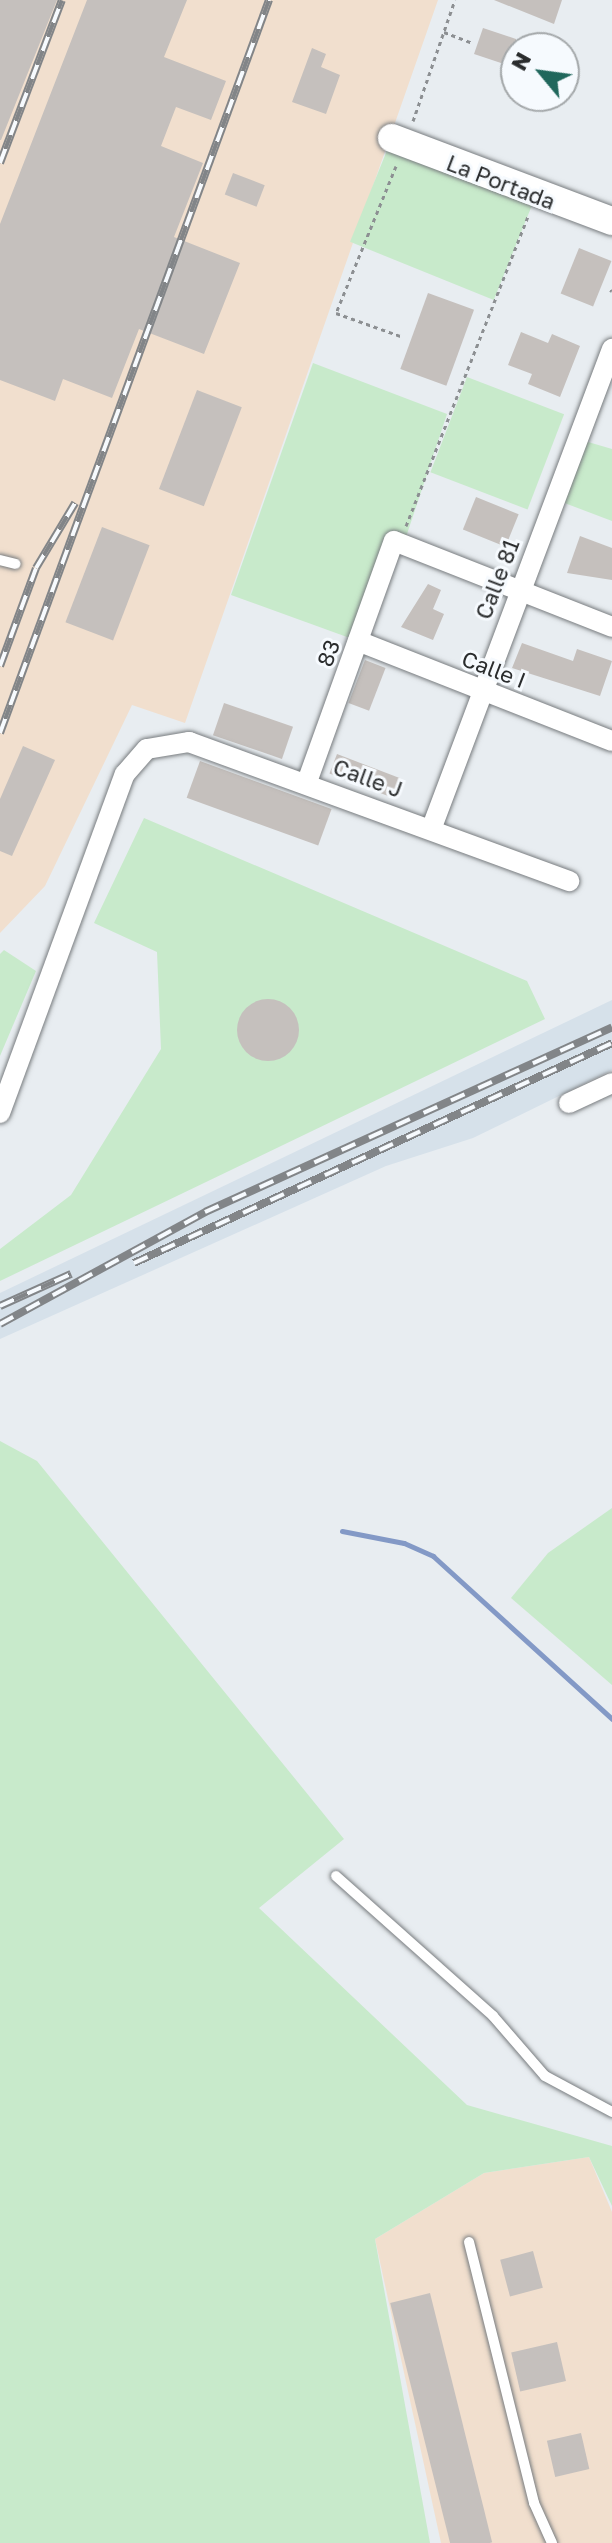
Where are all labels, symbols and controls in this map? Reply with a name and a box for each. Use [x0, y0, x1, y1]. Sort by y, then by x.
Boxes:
north arrow [500, 32, 580, 112]
text: N [504, 47, 536, 75]
street label: La Portada [443, 149, 559, 215]
street label: Calle 81 [470, 535, 524, 623]
street label: 83 [311, 636, 345, 670]
street label: Calle I [458, 645, 530, 693]
street label: Calle J [330, 753, 406, 803]

